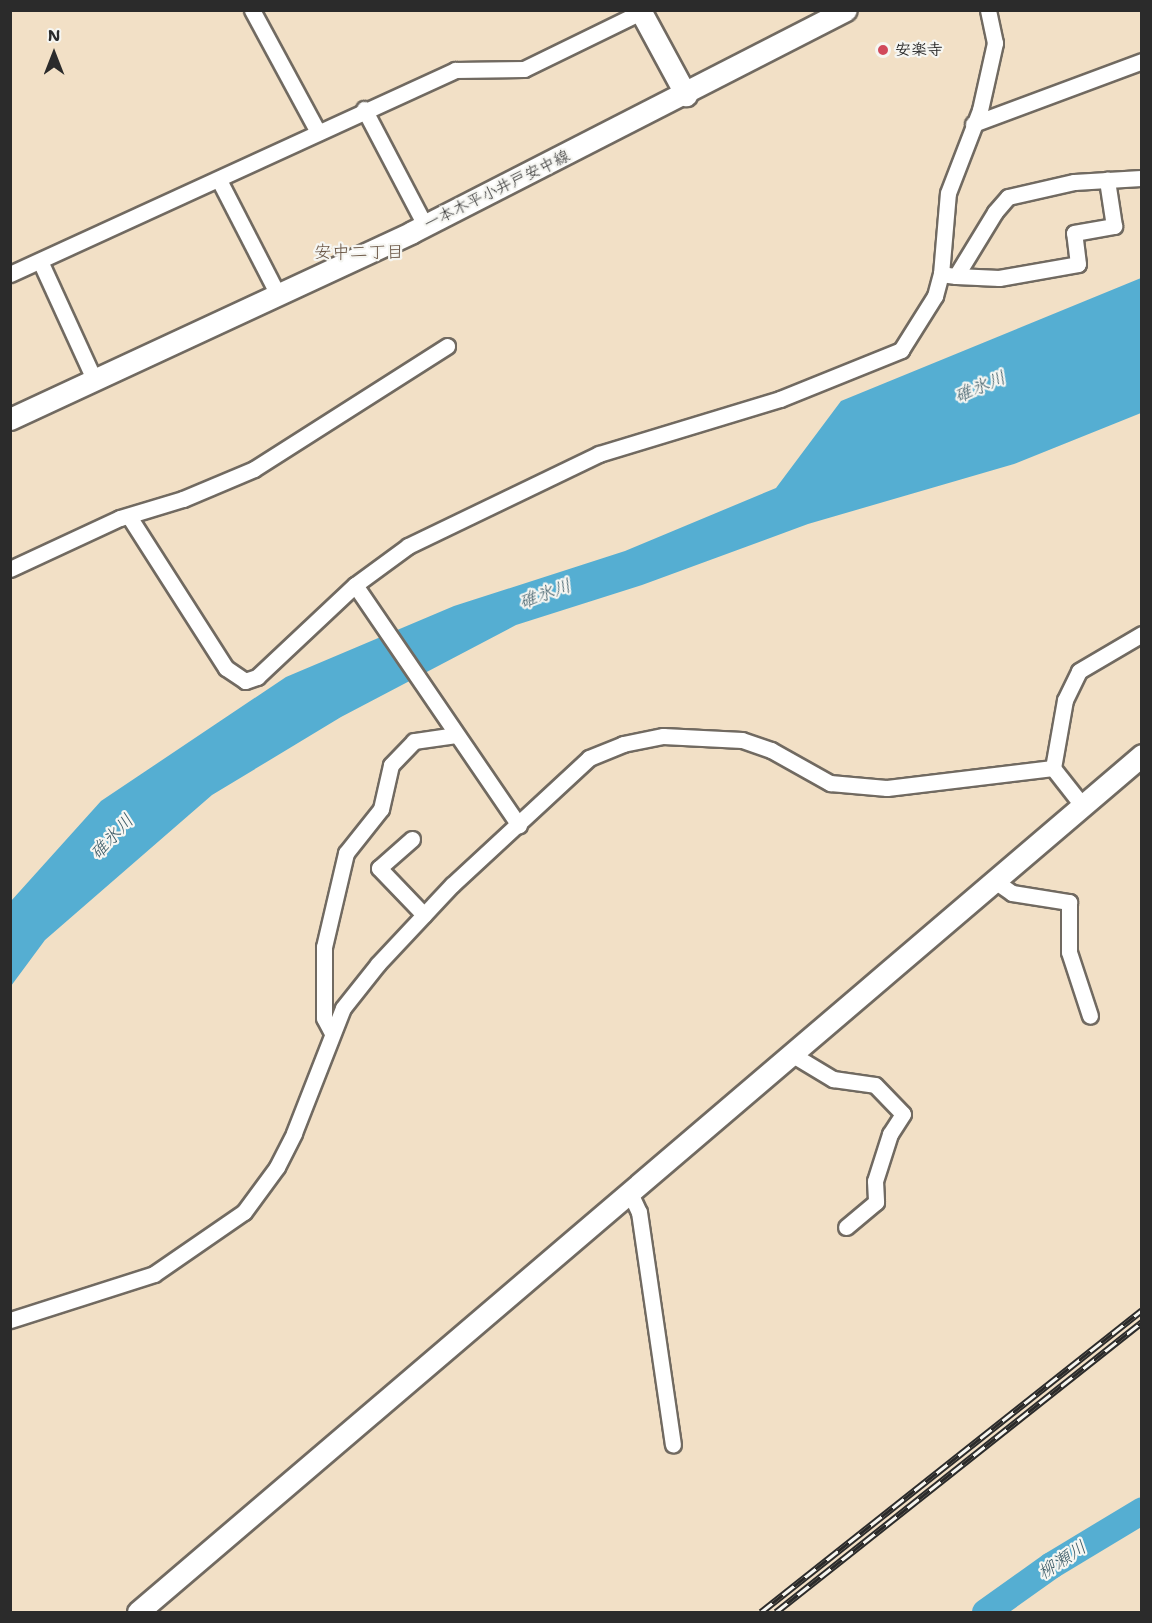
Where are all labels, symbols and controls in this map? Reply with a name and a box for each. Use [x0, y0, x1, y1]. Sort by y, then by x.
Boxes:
north arrow [24, 24, 84, 84]
text: N [48, 25, 60, 46]
place label: 安楽寺 [895, 40, 943, 60]
marker: 安楽寺 [876, 43, 890, 57]
street label: 一本木平小井戸安中線 [421, 146, 573, 234]
district label: 安中二丁目 [314, 241, 404, 263]
water label: 碓氷川 [951, 367, 1009, 407]
water label: 碓氷川 [516, 575, 574, 613]
water label: 碓氷川 [86, 810, 138, 864]
water label: 柳瀬川 [1033, 1536, 1091, 1584]

